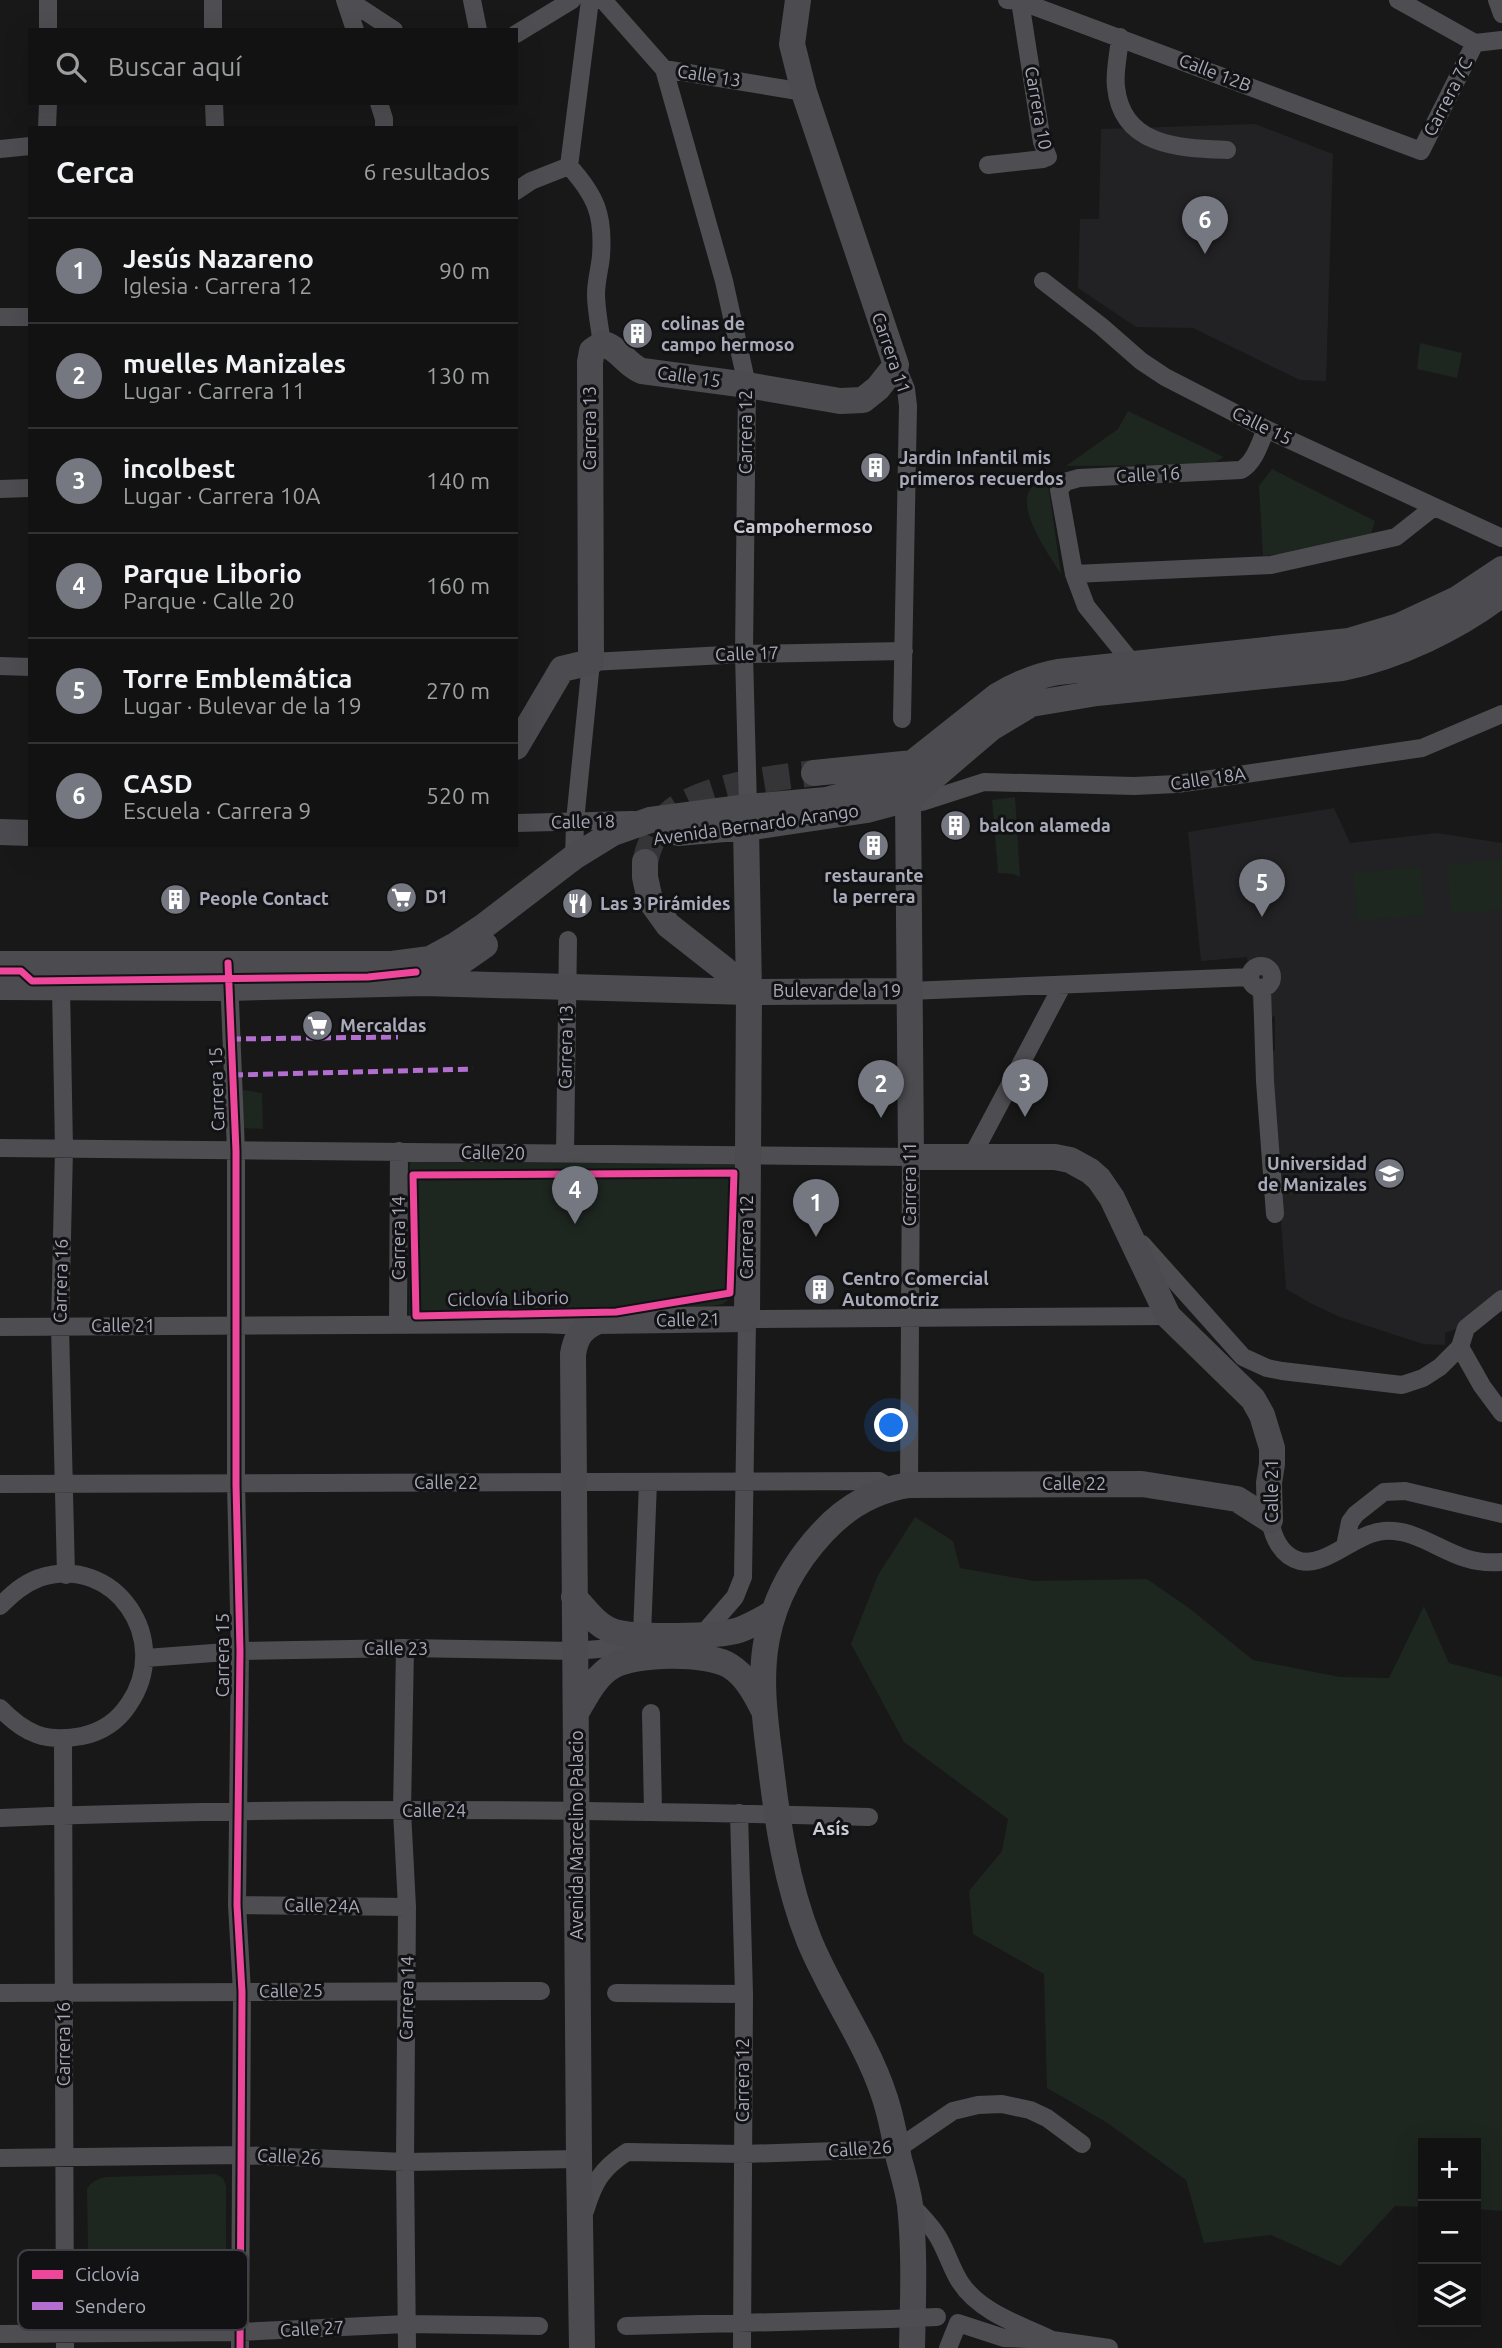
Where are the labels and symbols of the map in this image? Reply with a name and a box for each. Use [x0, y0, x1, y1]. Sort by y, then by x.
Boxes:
street label: Calle 12B [1177, 49, 1254, 95]
street label: Carrera 7C [1419, 54, 1475, 139]
street label: Calle 13 [676, 60, 742, 90]
street label: Carrera 10 [1022, 65, 1056, 151]
pin: 6 [1182, 196, 1228, 254]
street label: Carrera 11 [869, 310, 915, 396]
place label: colinas de campo hermoso [661, 313, 795, 354]
building icon: colinas de campo hermoso [621, 317, 655, 351]
street label: Calle 15 [656, 362, 722, 390]
street label: Carrera 13 [579, 386, 599, 470]
street label: Carrera 12 [735, 390, 755, 474]
street label: Calle 15 [1229, 402, 1296, 448]
place label: Jardin Infantil mis primeros recuerdos [899, 447, 1064, 488]
building icon: Jardin Infantil mis primeros recuerdos [859, 451, 893, 485]
street label: Calle 16 [1115, 462, 1180, 486]
district label: Campohermoso [733, 515, 873, 537]
street label: Calle 17 [715, 642, 779, 664]
street label: Calle 18A [1169, 763, 1247, 793]
street label: Avenida Bernardo Arango [652, 800, 860, 848]
building icon: balcon alameda [939, 809, 973, 843]
street label: Calle 18 [551, 810, 615, 832]
place label: balcon alameda [979, 815, 1111, 835]
building icon: restaurante la perrera [857, 828, 891, 862]
pin: 5 [1239, 859, 1285, 917]
place label: restaurante la perrera [824, 865, 924, 906]
supermarket icon: D1 [385, 880, 419, 914]
building icon: People Contact [159, 882, 193, 916]
place label: D1 [425, 886, 448, 906]
restaurant icon: Las 3 Pirámides [560, 887, 594, 921]
place label: People Contact [199, 888, 329, 908]
place label: Las 3 Pirámides [600, 893, 731, 913]
street label: Bulevar de la 19 [773, 980, 901, 1000]
street label: Carrera 13 [554, 1005, 576, 1089]
supermarket icon: Mercaldas [300, 1009, 334, 1043]
place label: Mercaldas [340, 1015, 426, 1035]
street label: Carrera 15 [205, 1047, 227, 1132]
pin: 3 [1002, 1059, 1048, 1117]
pin: 2 [858, 1060, 904, 1118]
street label: Calle 20 [461, 1141, 525, 1163]
street label: Carrera 11 [899, 1142, 919, 1226]
place label: Universidad de Manizales [1258, 1153, 1367, 1194]
school or university icon: Universidad de Manizales [1373, 1157, 1407, 1191]
pin: 4 [552, 1166, 598, 1224]
pin: 1 [793, 1179, 839, 1237]
street label: Carrera 12 [736, 1195, 756, 1279]
street label: Carrera 14 [388, 1196, 408, 1280]
street label: Carrera 16 [49, 1239, 71, 1323]
place label: Centro Comercial Automotriz [842, 1268, 989, 1309]
building icon: Centro Comercial Automotriz [802, 1272, 836, 1306]
street label: Ciclovía Liborio [447, 1287, 569, 1309]
street label: Calle 21 [656, 1308, 720, 1330]
street label: Calle 21 [91, 1315, 155, 1335]
your location [874, 1408, 908, 1442]
street label: Calle 21 [1261, 1459, 1281, 1523]
street label: Calle 22 [414, 1472, 478, 1492]
street label: Calle 22 [1042, 1473, 1106, 1493]
street label: Carrera 15 [212, 1613, 232, 1697]
street label: Calle 23 [364, 1638, 428, 1658]
street label: Avenida Marcelino Palacio [566, 1730, 586, 1940]
street label: Calle 24 [402, 1800, 466, 1820]
district label: Asís [813, 1817, 849, 1839]
street label: Calle 24A [284, 1894, 360, 1916]
street label: Carrera 14 [395, 1956, 417, 2040]
street label: Calle 25 [259, 1979, 323, 2001]
street label: Carrera 16 [53, 2002, 73, 2086]
street label: Carrera 12 [732, 2038, 752, 2122]
street label: Calle 26 [827, 2136, 893, 2160]
street label: Calle 26 [257, 2144, 322, 2168]
legend [18, 2250, 248, 2330]
text: Ciclovía [75, 2263, 140, 2285]
text: Sendero [75, 2295, 146, 2317]
street label: Calle 27 [279, 2316, 344, 2340]

